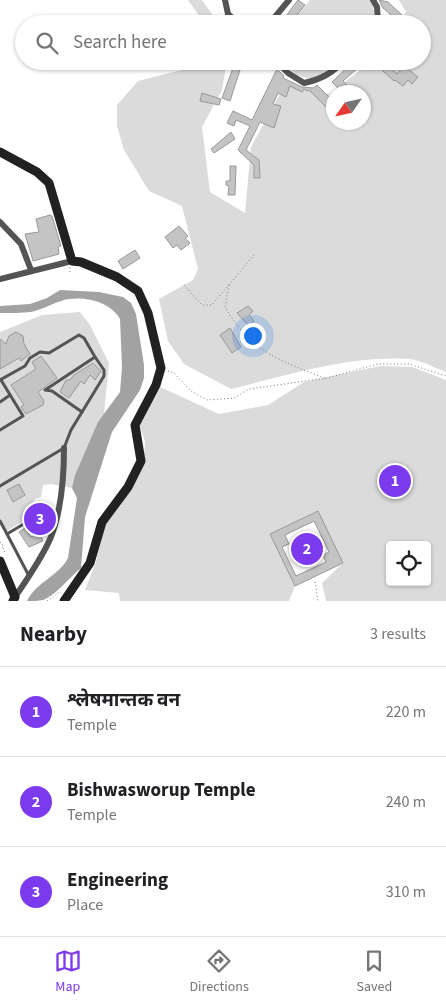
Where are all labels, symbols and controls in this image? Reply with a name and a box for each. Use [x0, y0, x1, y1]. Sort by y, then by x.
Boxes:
search box [15, 15, 431, 70]
icon: search [33, 29, 61, 57]
text: Search here [73, 29, 167, 56]
north arrow [326, 85, 371, 130]
your location [240, 323, 266, 349]
pin: 1 [379, 462, 411, 500]
pin: 3 [24, 500, 56, 538]
pin: 2 [291, 530, 323, 568]
map controls [386, 541, 431, 586]
button: locate [386, 541, 431, 586]
text: Nearby [20, 619, 87, 649]
text: 3 results [370, 623, 426, 645]
text: श्लेषमान्तक वन [67, 687, 180, 714]
text: 1 [32, 701, 40, 723]
text: 220 m [386, 701, 426, 723]
text: Temple [67, 714, 117, 736]
text: Bishwasworup Temple [67, 777, 256, 804]
text: 2 [32, 791, 40, 813]
text: 240 m [386, 791, 426, 813]
text: Temple [67, 804, 117, 826]
text: Engineering [67, 867, 168, 894]
text: 3 [32, 881, 40, 903]
text: 310 m [386, 881, 426, 903]
text: Place [67, 894, 103, 916]
tab: Map [54, 947, 82, 997]
tab: Directions [190, 947, 249, 997]
tab: Saved [356, 947, 392, 997]

